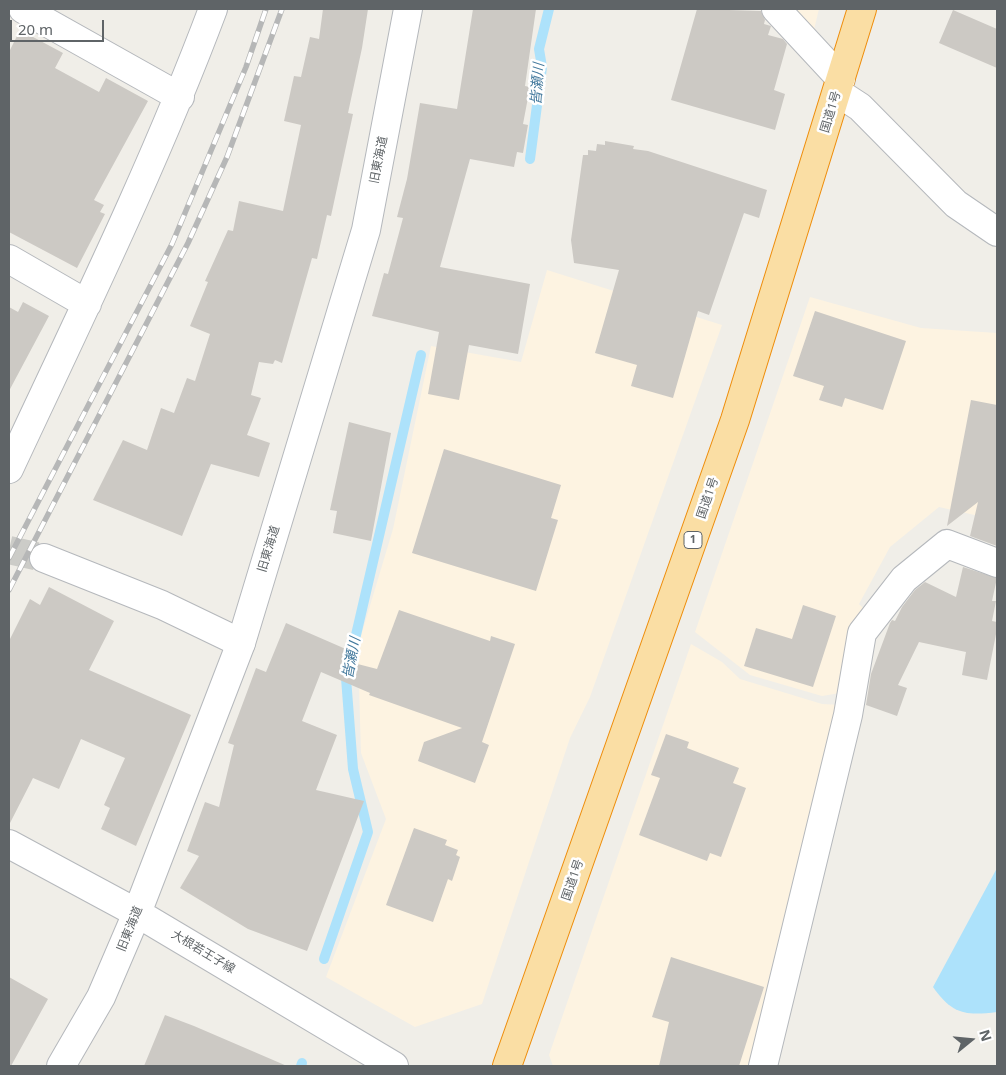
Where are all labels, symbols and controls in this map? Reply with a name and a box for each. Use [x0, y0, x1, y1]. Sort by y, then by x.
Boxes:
scale bar [12, 10, 106, 42]
text: 20 m [18, 19, 53, 39]
water label: 皆瀬川 [528, 62, 548, 106]
street label: 国道1号 [818, 89, 844, 135]
street label: 旧東海道 [367, 135, 391, 185]
street label: 国道1号 [694, 475, 722, 521]
street label: 旧東海道 [255, 524, 283, 574]
road number: 1 [684, 532, 702, 548]
water label: 皆瀬川 [340, 636, 364, 680]
street label: 国道1号 [559, 857, 587, 903]
street label: 旧東海道 [114, 904, 146, 954]
street label: 大根若王子線 [168, 927, 238, 977]
north arrow [946, 1015, 996, 1065]
text: N [975, 1027, 997, 1044]

